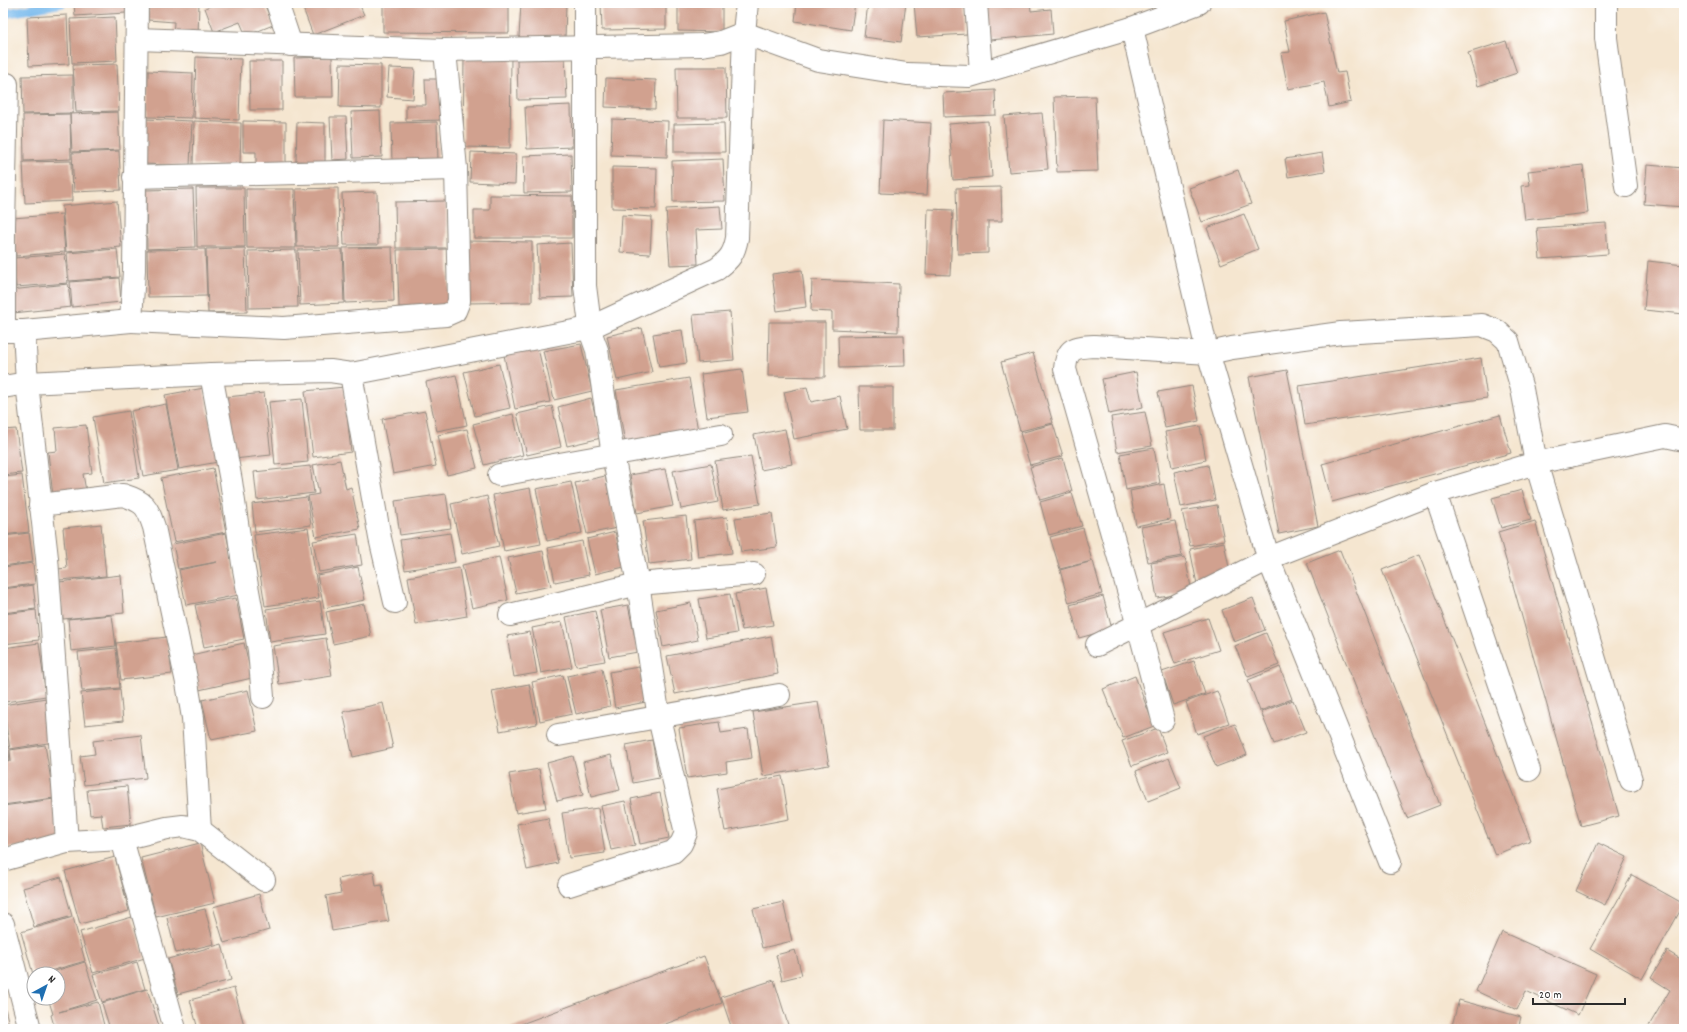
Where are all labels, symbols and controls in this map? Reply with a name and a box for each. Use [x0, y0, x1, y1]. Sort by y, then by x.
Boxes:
north arrow [26, 966, 66, 1006]
text: N [44, 972, 59, 988]
scale bar [1533, 980, 1625, 1006]
text: 20 m [1539, 987, 1562, 1004]

